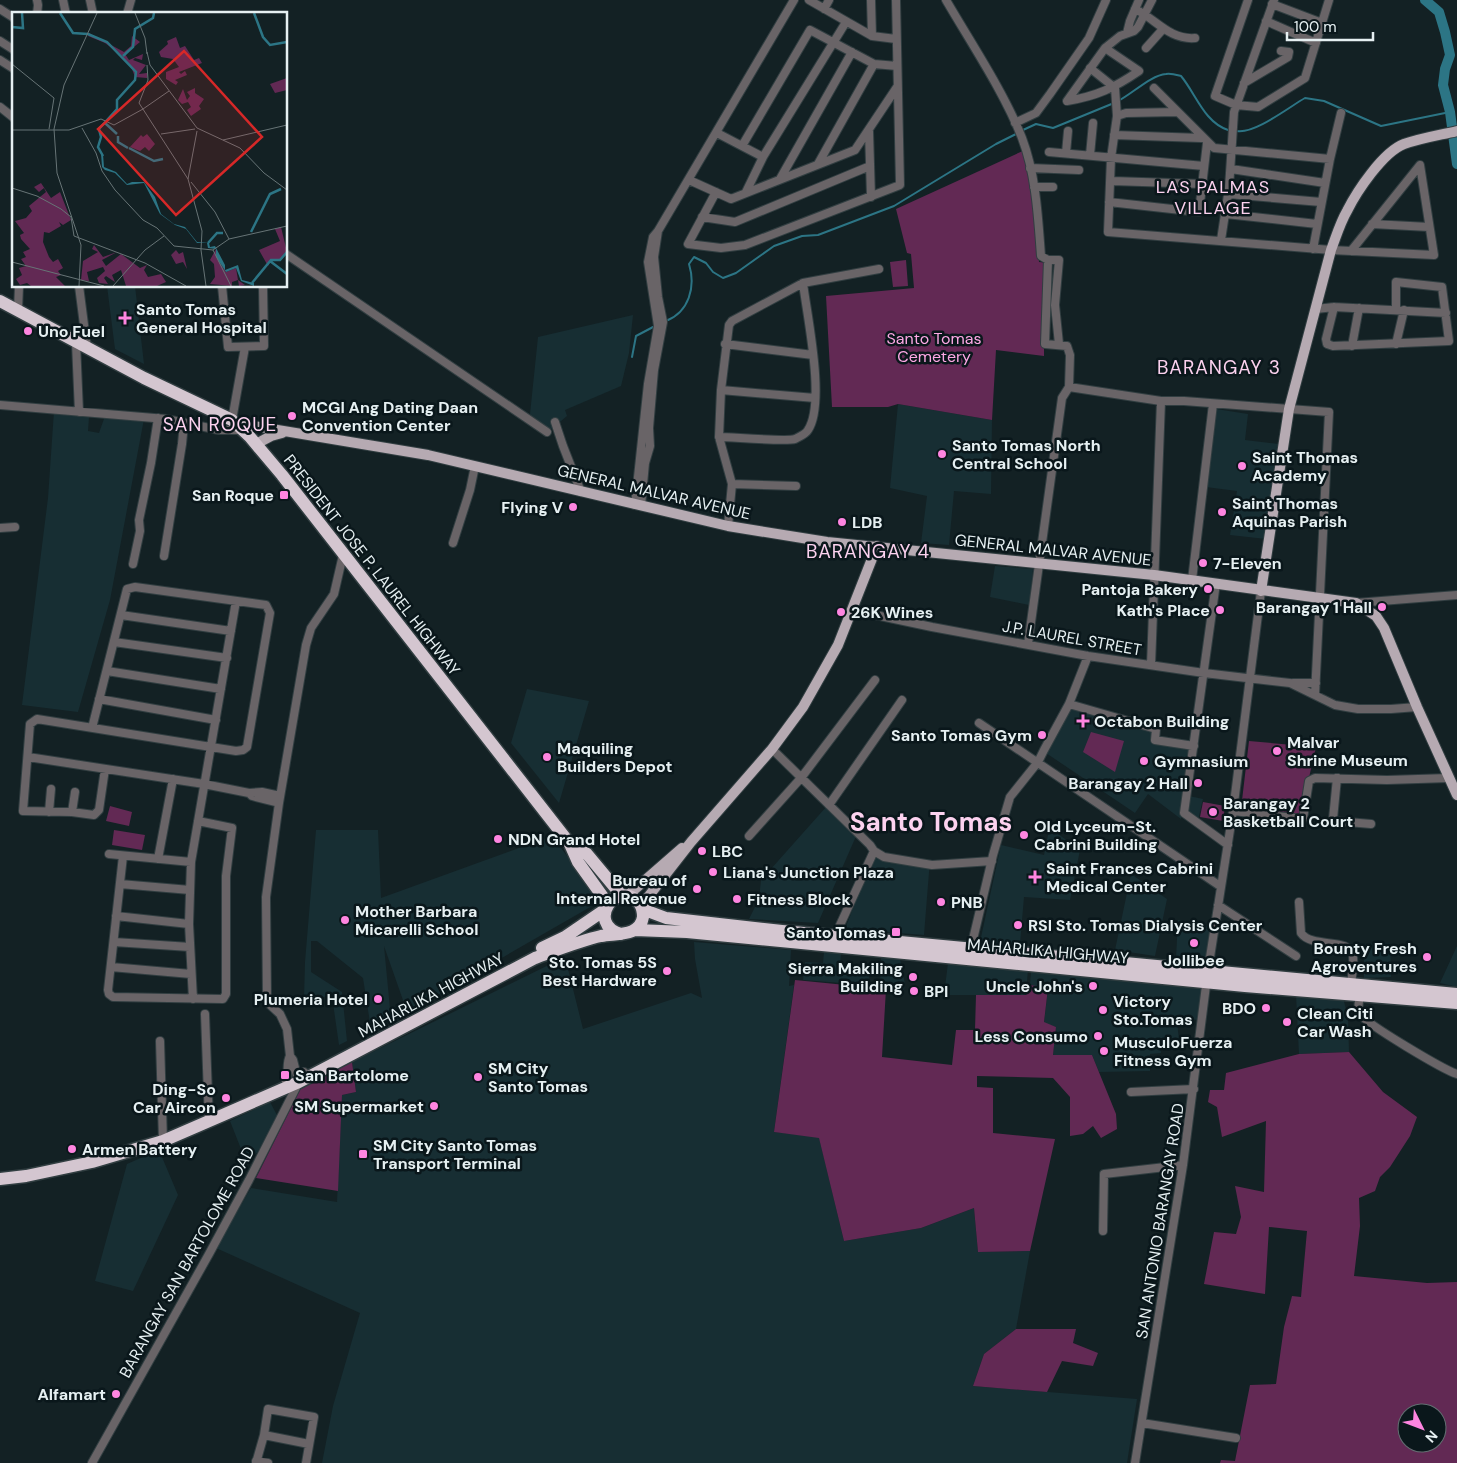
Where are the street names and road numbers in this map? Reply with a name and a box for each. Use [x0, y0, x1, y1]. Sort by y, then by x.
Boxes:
street label: PRESIDENT JOSE P. LAUREL HIGHWAY [279, 450, 465, 680]
street label: GENERAL MALVAR AVENUE [555, 460, 753, 524]
street label: GENERAL MALVAR AVENUE [954, 529, 1152, 571]
street label: J.P. LAUREL STREET [1001, 615, 1143, 661]
street label: MAHARLIKA HIGHWAY [966, 933, 1130, 969]
street label: MAHARLIKA HIGHWAY [354, 948, 508, 1042]
street label: SAN ANTONIO BARANGAY ROAD [1131, 1102, 1189, 1340]
street label: BARANGAY SAN BARTOLOME ROAD [114, 1143, 260, 1381]

